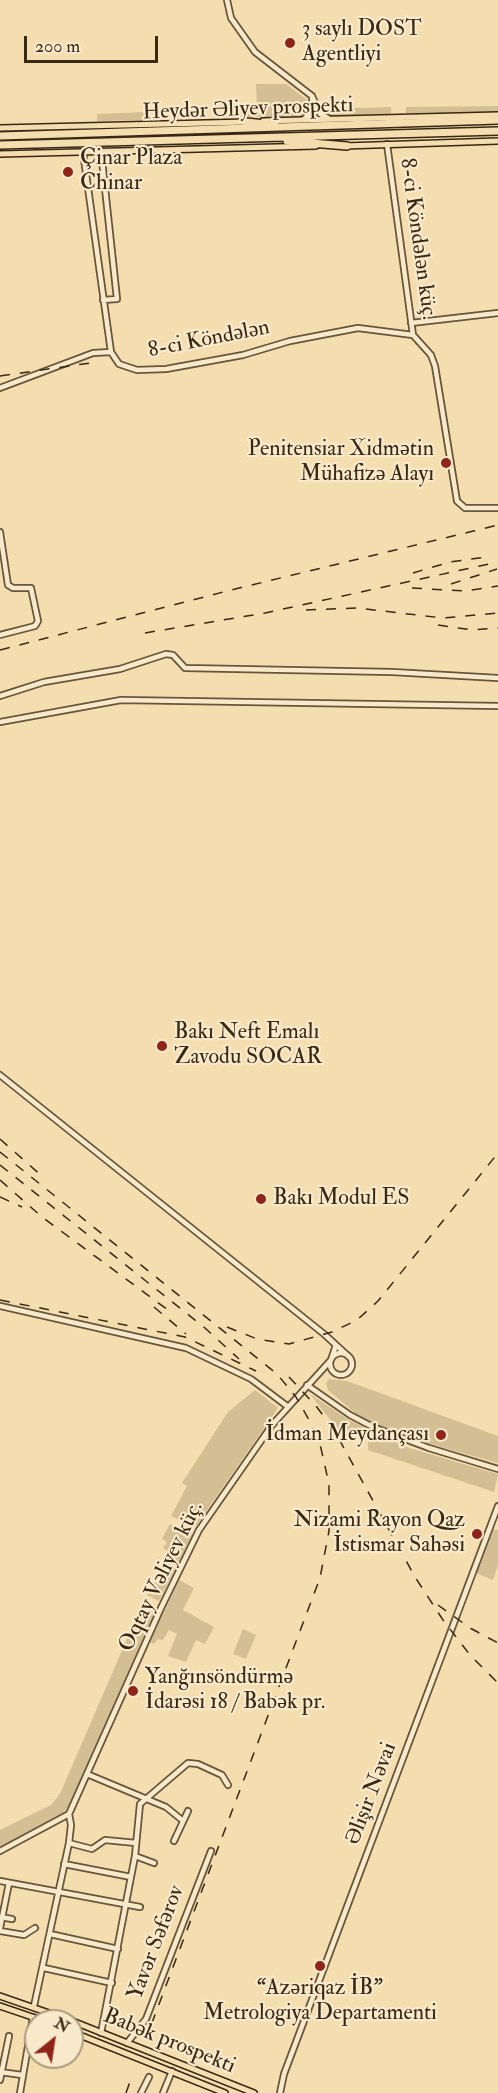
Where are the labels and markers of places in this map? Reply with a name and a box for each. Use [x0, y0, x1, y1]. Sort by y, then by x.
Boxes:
place label: 3 saylı DOST Agentliyi [302, 17, 422, 68]
marker: 3 saylı DOST Agentliyi [283, 36, 297, 50]
place label: Çinar Plaza Chinar [80, 146, 182, 198]
marker: Çinar Plaza Chinar [61, 165, 75, 179]
place label: Penitensiar Xidmətin Mühafizə Alayı [248, 437, 434, 488]
marker: Penitensiar Xidmətin Mühafizə Alayı [439, 456, 453, 470]
place label: Bakı Neft Emalı Zavodu SOCAR [174, 1020, 322, 1072]
marker: Bakı Neft Emalı Zavodu SOCAR [155, 1039, 169, 1053]
place label: Bakı Modul ES [273, 1186, 410, 1212]
marker: Bakı Modul ES [254, 1192, 268, 1206]
place label: İdman Meydançası [265, 1422, 429, 1448]
marker: İdman Meydançası [434, 1428, 448, 1442]
place label: Nizami Rayon Qaz İstismar Sahəsi [293, 1508, 465, 1560]
marker: Nizami Rayon Qaz İstismar Sahəsi [470, 1527, 484, 1541]
place label: Yanğınsöndürmə İdarəsi 18 / Babək pr. [145, 1665, 325, 1717]
marker: Yanğınsöndürmə İdarəsi 18 / Babək pr. [126, 1684, 140, 1698]
marker: “Azəriqaz İB” Metrologiya Departamenti [313, 1959, 327, 1973]
place label: “Azəriqaz İB” Metrologiya Departamenti [203, 1976, 437, 2028]

